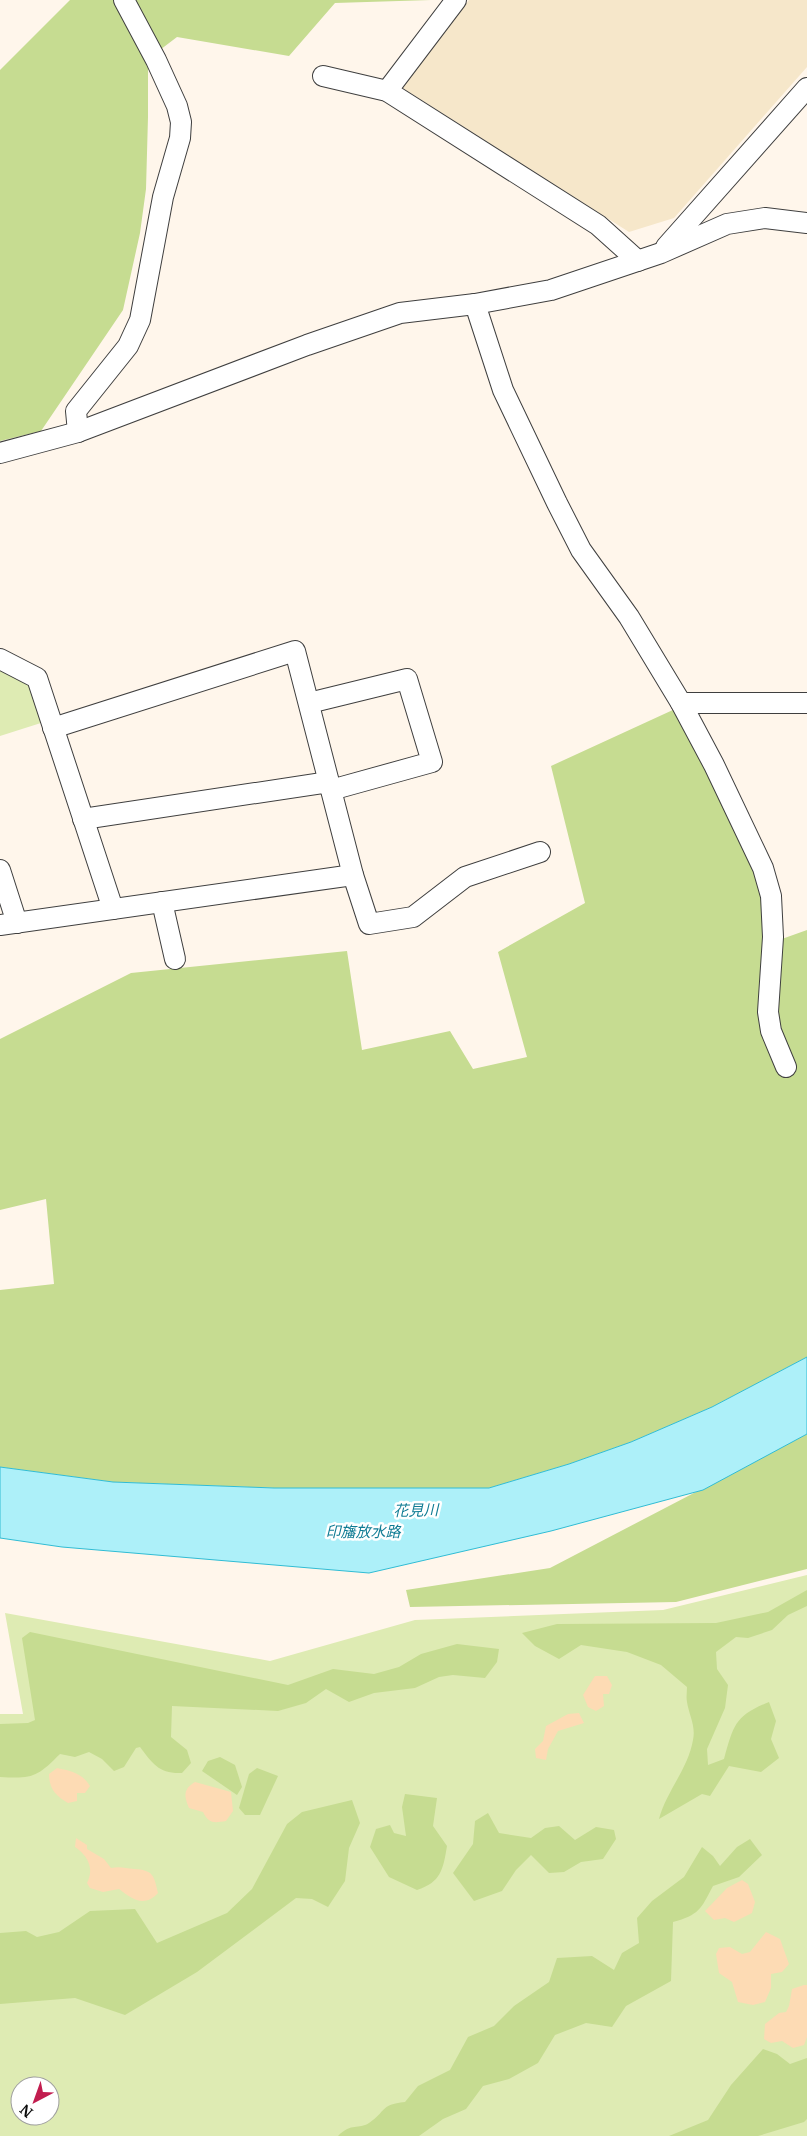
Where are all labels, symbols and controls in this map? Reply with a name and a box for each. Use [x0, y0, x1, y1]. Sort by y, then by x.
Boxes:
water label: 花見川 [393, 1500, 441, 1520]
water label: 印旛放水路 [325, 1522, 402, 1541]
north arrow [10, 2076, 60, 2126]
text: N [16, 2100, 37, 2121]

